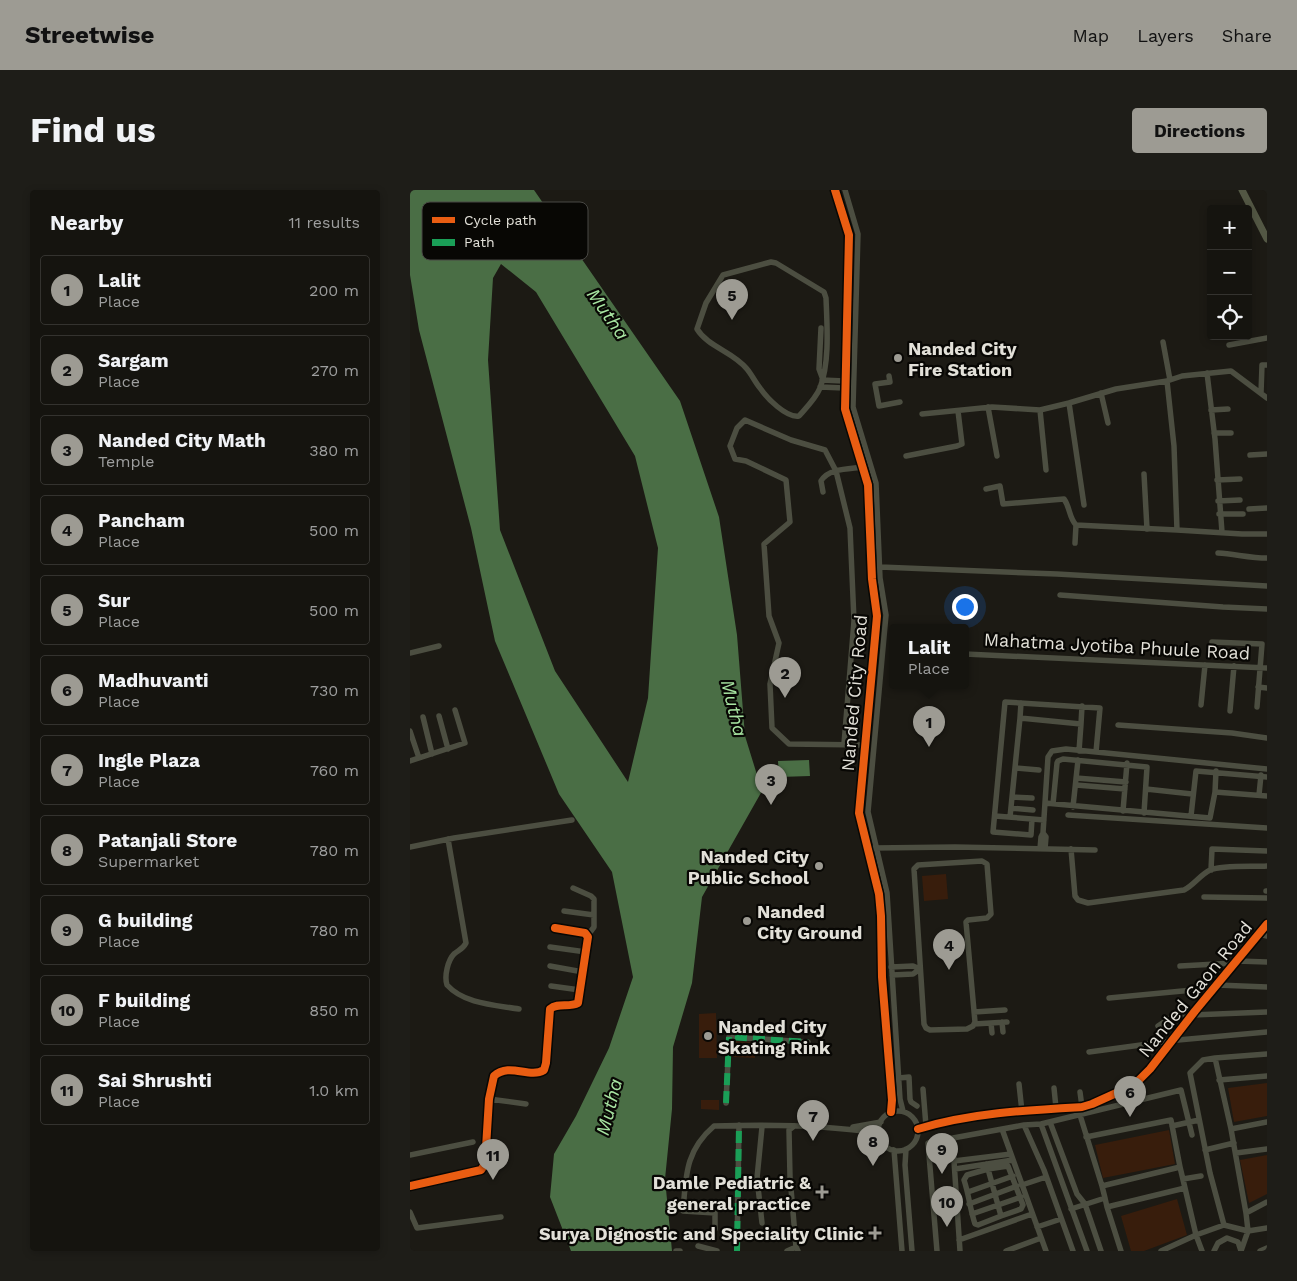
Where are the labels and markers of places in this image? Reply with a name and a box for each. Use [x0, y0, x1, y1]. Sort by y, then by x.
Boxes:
pin: 5 [716, 279, 748, 320]
place label: Nanded City Fire Station [908, 338, 1017, 380]
marker: Nanded City Fire Station [892, 352, 904, 364]
pin: 2 [769, 657, 801, 698]
pin: 1 [913, 706, 945, 747]
pin: 3 [755, 764, 787, 805]
place label: Nanded City Public School [688, 846, 810, 888]
marker: Nanded City Public School [813, 860, 825, 872]
place label: Nanded City Ground [757, 901, 862, 943]
marker: Nanded City Ground [741, 915, 753, 927]
pin: 4 [933, 929, 965, 970]
place label: Nanded City Skating Rink [718, 1016, 831, 1058]
marker: Nanded City Skating Rink [702, 1030, 714, 1042]
pin: 6 [1114, 1076, 1146, 1117]
pin: 7 [797, 1100, 829, 1141]
pin: 8 [857, 1125, 889, 1166]
pin: 9 [926, 1133, 958, 1174]
pin: 11 [477, 1139, 509, 1180]
place label: Damle Pediatric & general practice [653, 1172, 811, 1214]
marker: Damle Pediatric & general practice [815, 1185, 829, 1199]
pin: 10 [931, 1186, 963, 1227]
place label: Surya Dignostic and Speciality Clinic [539, 1223, 864, 1244]
marker: Surya Dignostic and Speciality Clinic [868, 1226, 882, 1240]

